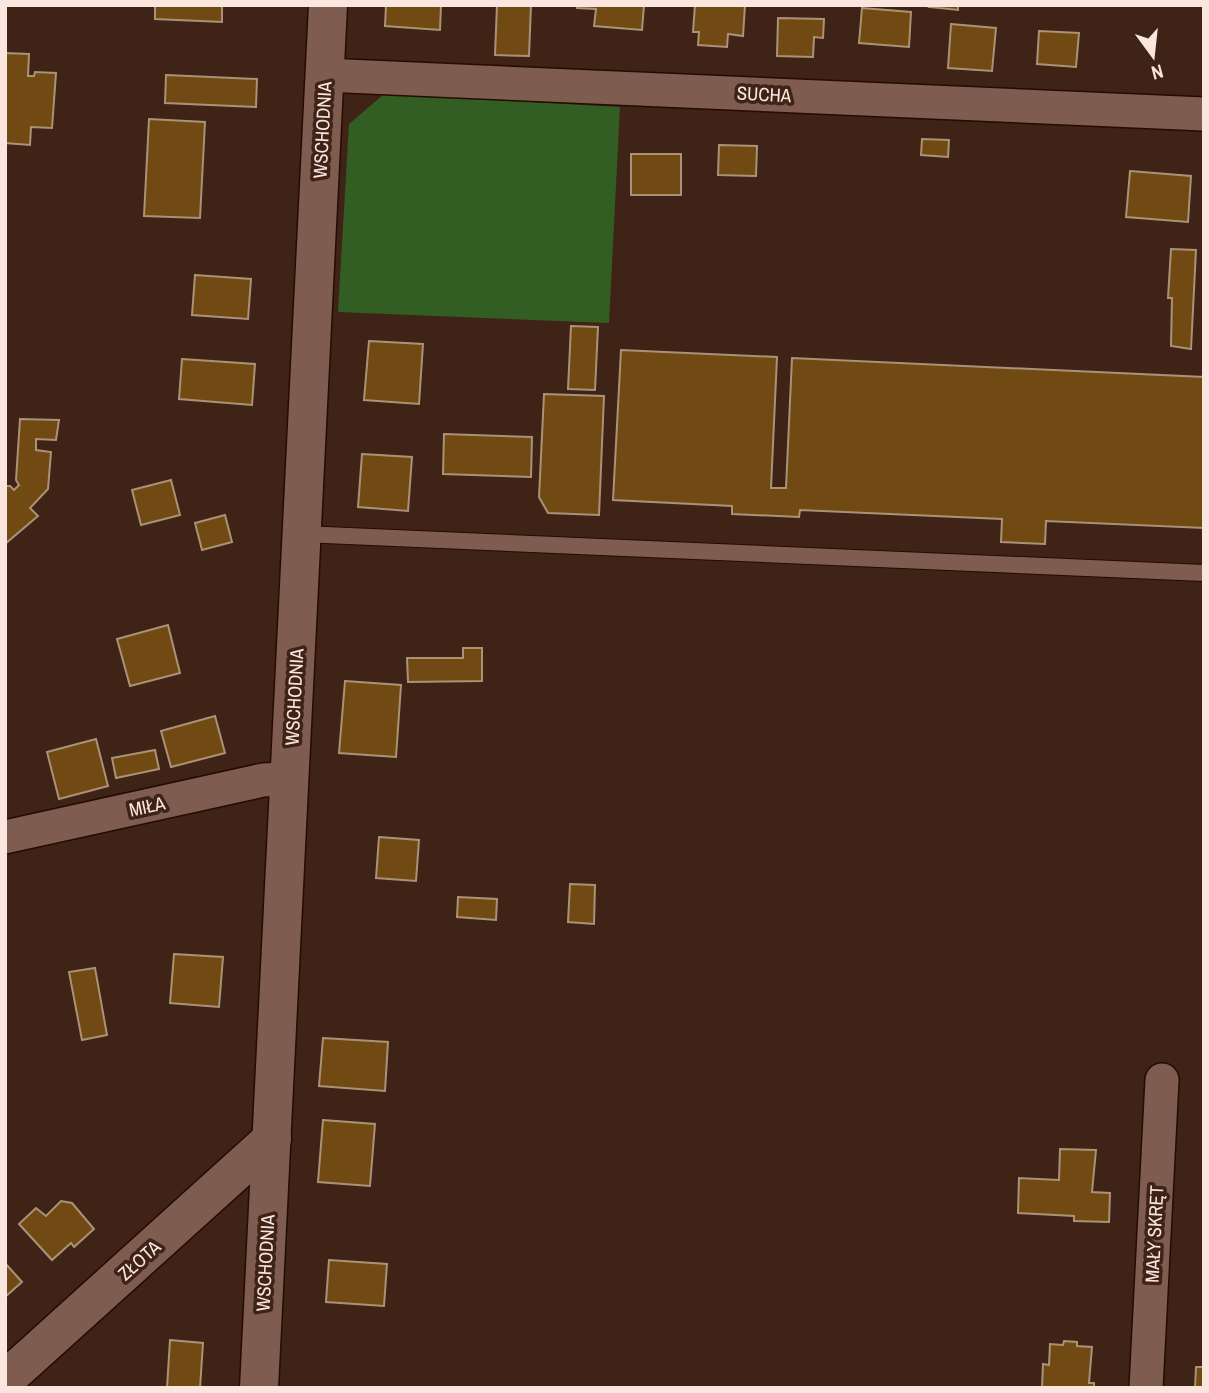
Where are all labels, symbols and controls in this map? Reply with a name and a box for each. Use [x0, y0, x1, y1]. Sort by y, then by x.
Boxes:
north arrow [1118, 21, 1188, 91]
text: N [1149, 58, 1166, 86]
street label: WSCHODNIA [306, 80, 338, 179]
street label: SUCHA [736, 80, 793, 108]
street label: WSCHODNIA [278, 647, 310, 746]
street label: MIŁA [127, 789, 168, 822]
street label: MAŁY SKRĘT [1138, 1184, 1170, 1283]
street label: WSCHODNIA [249, 1213, 281, 1312]
street label: ZŁOTA [112, 1234, 166, 1286]

